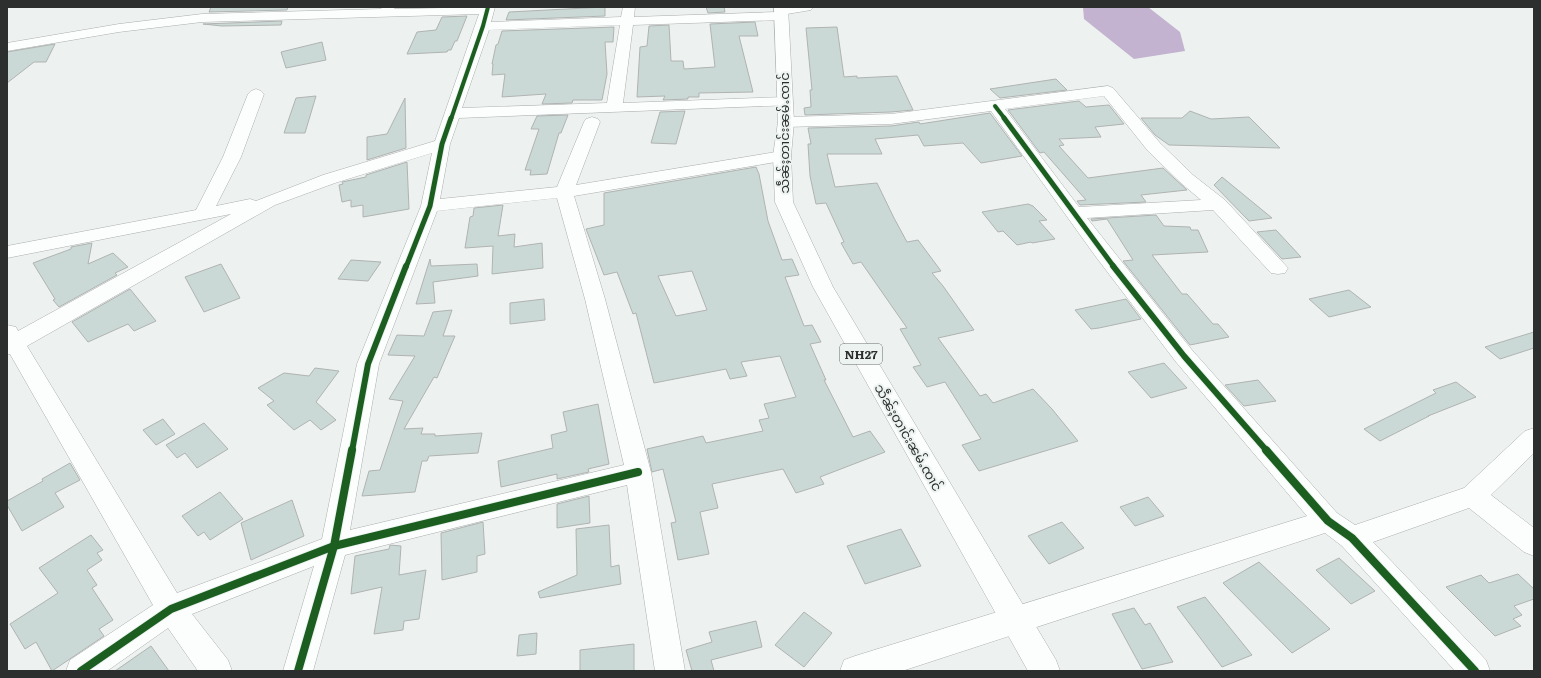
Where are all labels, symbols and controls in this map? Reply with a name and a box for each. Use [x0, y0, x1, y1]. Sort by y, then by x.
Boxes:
street label: သဵၼ်ႈတၢင်းၼမ်ႉၸၢင် [774, 72, 793, 194]
road number: NH27 [840, 344, 882, 364]
street label: သဵၼ်ႈတၢင်းၼမ်ႉၸၢင် [870, 380, 948, 494]

